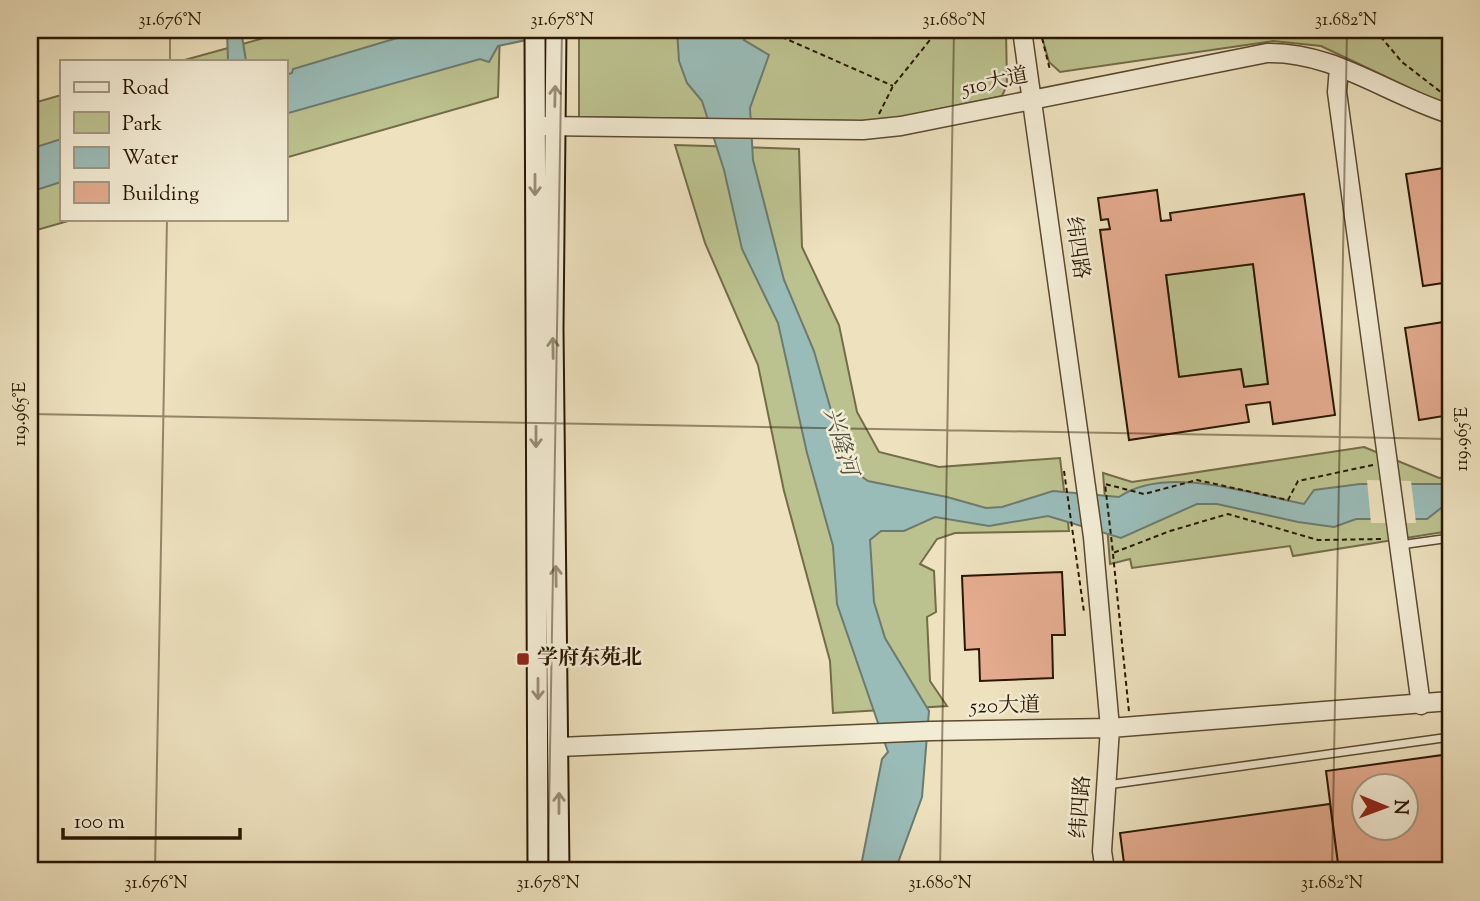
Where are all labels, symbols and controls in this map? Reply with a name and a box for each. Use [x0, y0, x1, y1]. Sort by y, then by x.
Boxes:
text: 31.676°N [138, 8, 202, 34]
text: 31.678°N [530, 8, 594, 34]
text: 31.680°N [922, 8, 986, 34]
text: 31.682°N [1315, 8, 1377, 34]
legend [60, 60, 287, 220]
street label: 510大道 [958, 61, 1031, 105]
text: Road [122, 74, 169, 104]
one-way arrow [548, 85, 562, 108]
text: Park [122, 110, 163, 140]
text: Water [122, 144, 179, 174]
one-way arrow [528, 173, 542, 196]
text: Building [122, 180, 199, 210]
street label: 纬四路 [1057, 215, 1095, 281]
one-way arrow [546, 337, 560, 360]
text: 119.965°E [8, 382, 34, 446]
water label: 兴隆河 [814, 404, 865, 484]
text: 119.965°E [1450, 407, 1476, 471]
one-way arrow [530, 425, 543, 448]
one-way arrow [550, 564, 563, 587]
place label: 学府东苑北 [537, 644, 642, 674]
marker: 学府东苑北 [515, 651, 531, 667]
one-way arrow [531, 677, 545, 700]
street label: 520大道 [969, 691, 1040, 723]
north arrow [1350, 772, 1420, 842]
street label: 纬四路 [1065, 775, 1099, 839]
one-way arrow [552, 792, 566, 815]
scale bar [63, 796, 240, 840]
text: N [1386, 799, 1413, 815]
text: 100 m [74, 808, 125, 838]
text: 31.676°N [124, 871, 188, 897]
text: 31.678°N [516, 871, 580, 897]
text: 31.680°N [908, 871, 972, 897]
text: 31.682°N [1301, 871, 1363, 897]

